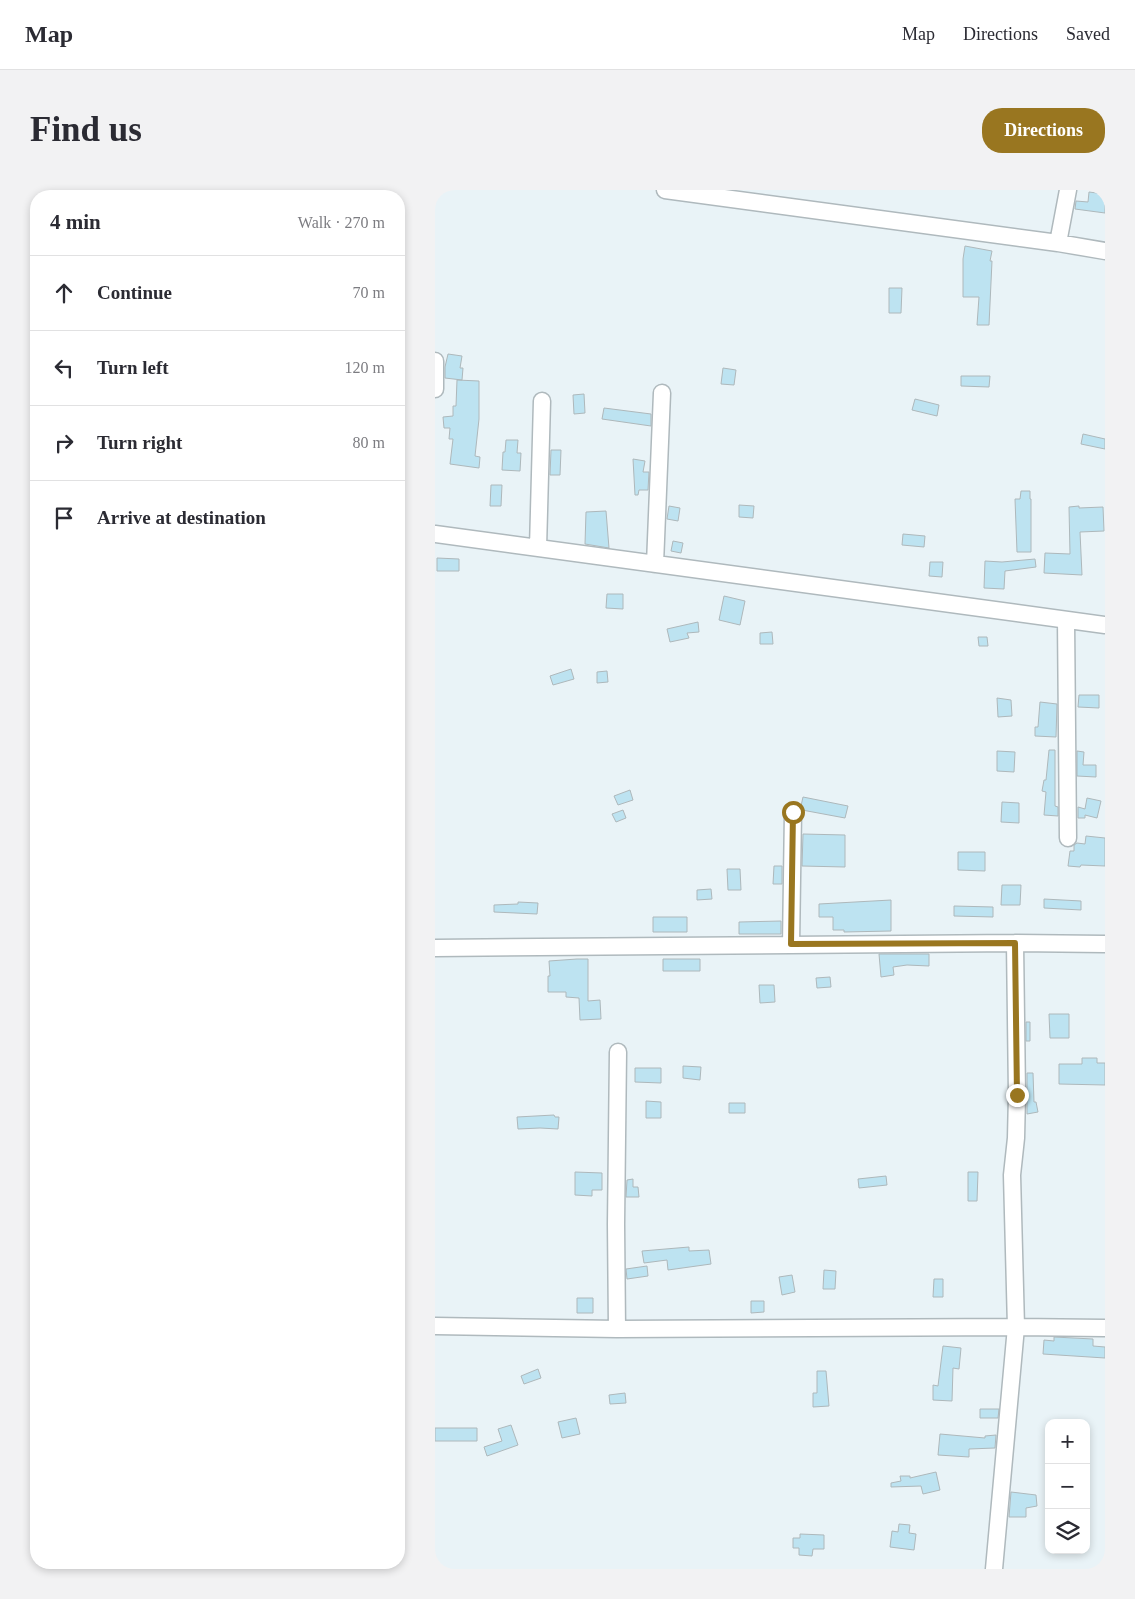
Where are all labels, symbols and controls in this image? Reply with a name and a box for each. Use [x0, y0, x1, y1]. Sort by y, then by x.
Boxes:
text: Map [25, 21, 73, 47]
text: Map [902, 24, 935, 44]
text: Directions [963, 24, 1038, 44]
text: Saved [1066, 24, 1110, 44]
button: Directions [982, 108, 1105, 153]
text: Find us [30, 110, 142, 149]
text: 4 min [50, 210, 101, 234]
text: Walk · 270 m [298, 214, 385, 231]
icon: ahead [50, 279, 78, 307]
text: Continue [97, 282, 172, 303]
text: 70 m [353, 284, 385, 301]
icon: left [50, 354, 78, 382]
text: Turn left [97, 357, 169, 378]
text: 120 m [345, 359, 385, 376]
icon: right [50, 429, 78, 457]
text: Turn right [97, 432, 182, 453]
text: 80 m [353, 434, 385, 451]
icon: arrive [50, 504, 78, 532]
text: Arrive at destination [97, 507, 266, 528]
route start [782, 801, 805, 824]
route end [1006, 1084, 1029, 1107]
map controls [1045, 1419, 1090, 1554]
button: + [1045, 1419, 1090, 1464]
button: − [1045, 1464, 1090, 1509]
button: layers [1045, 1509, 1090, 1554]

